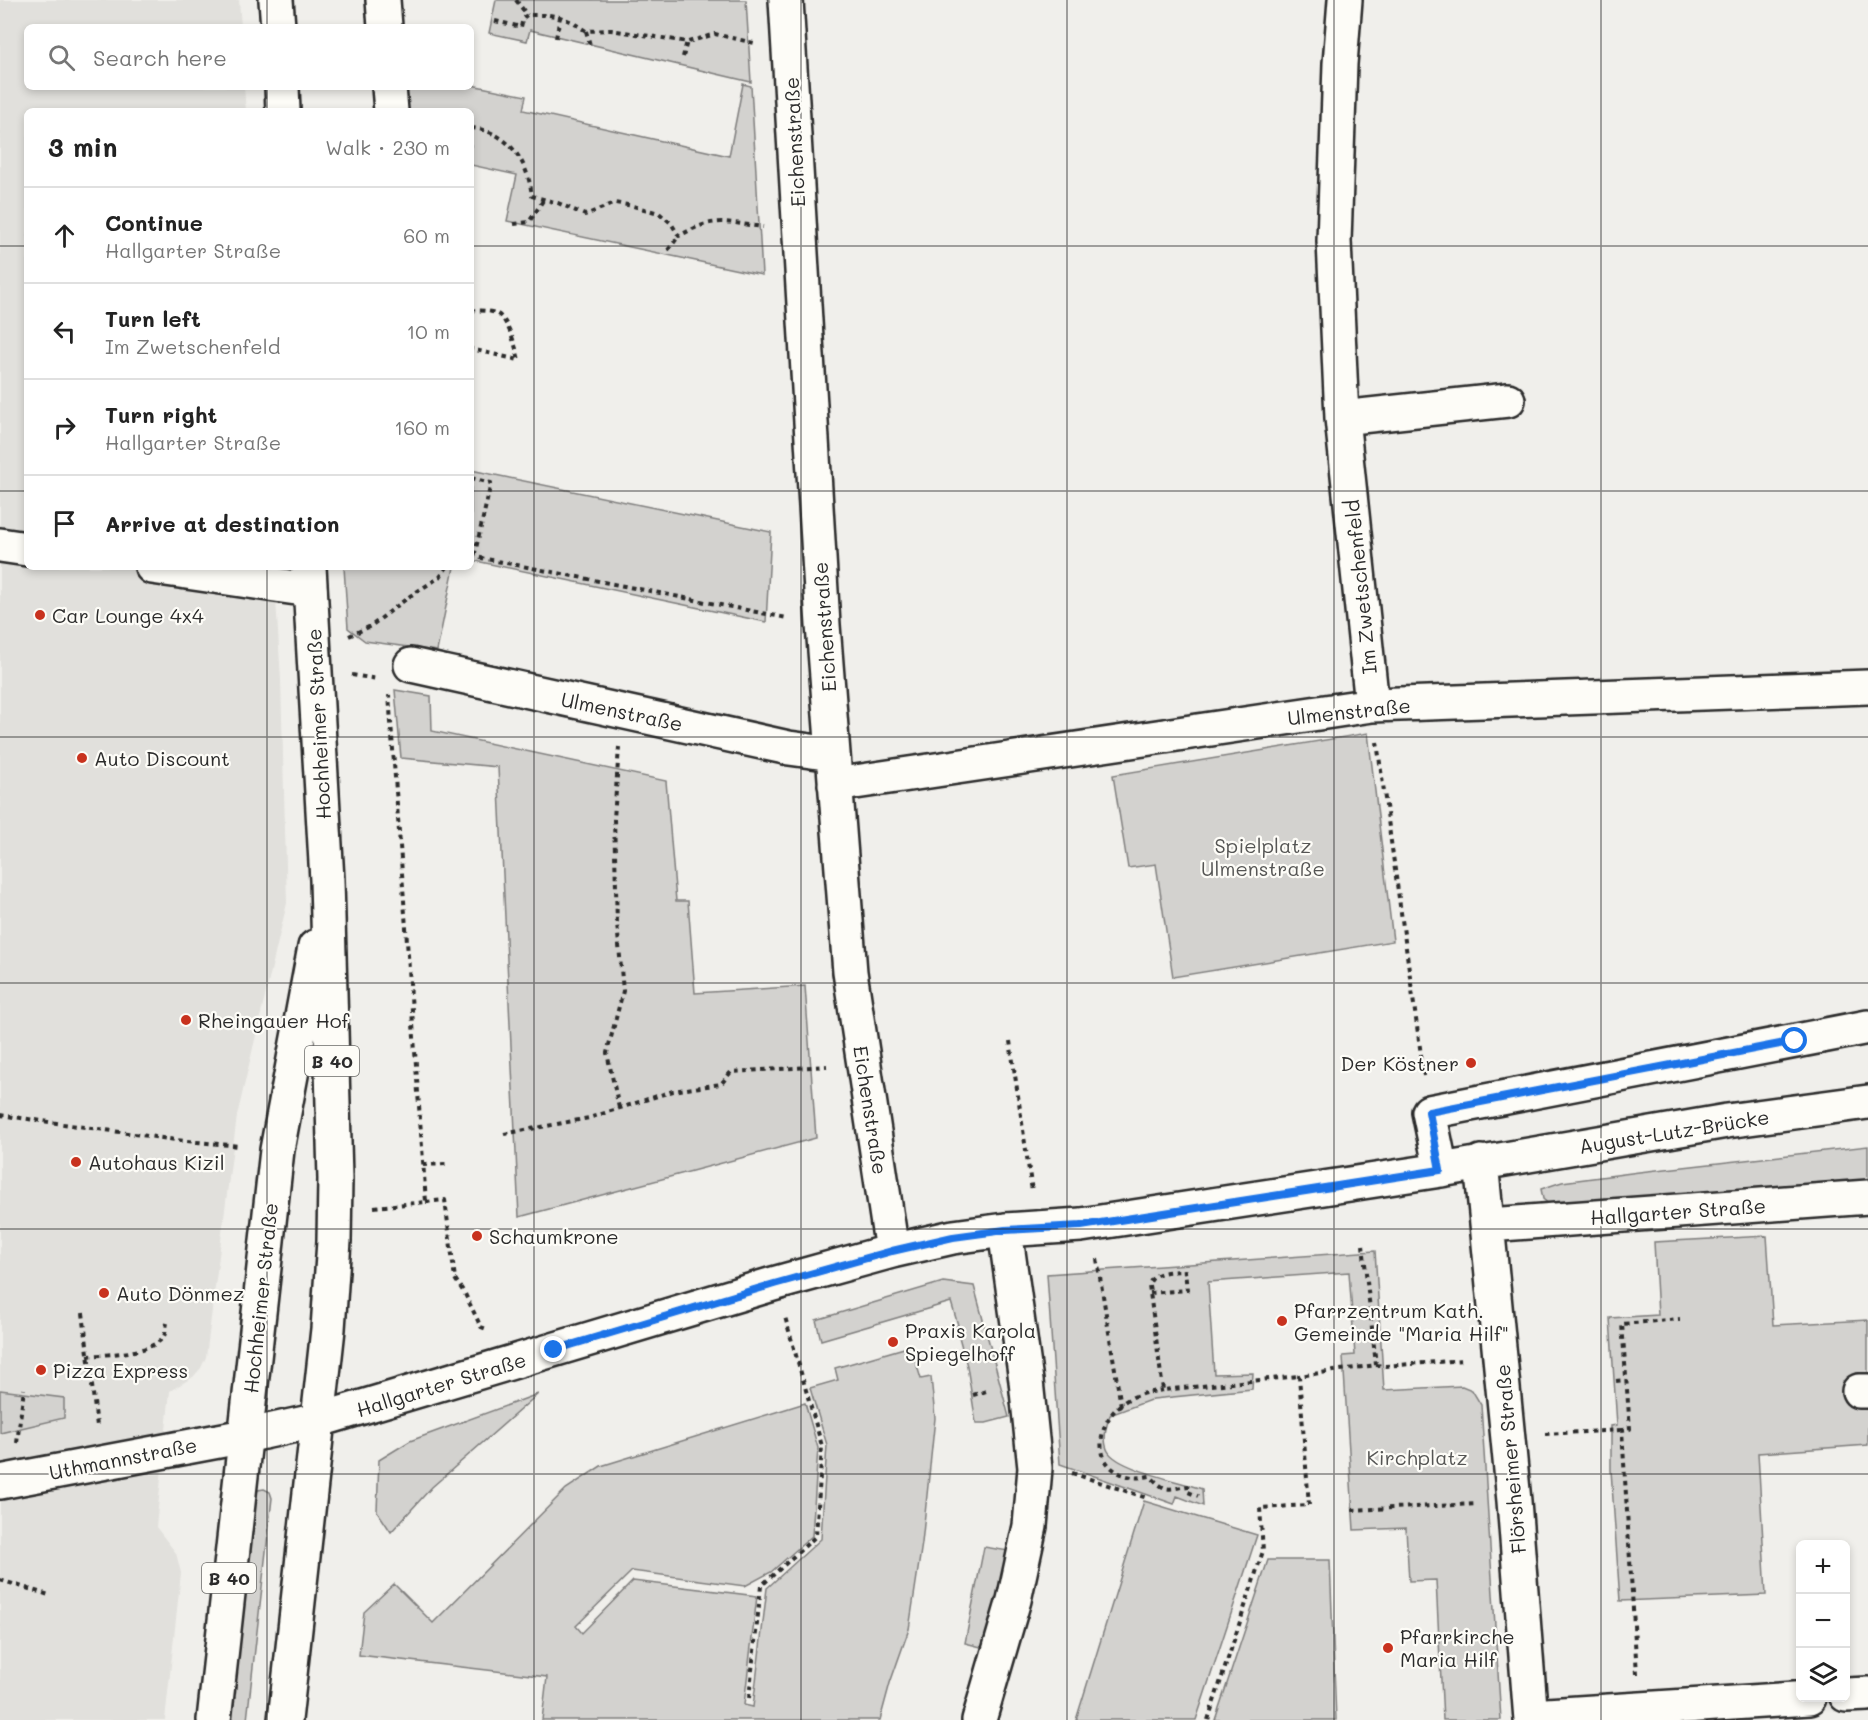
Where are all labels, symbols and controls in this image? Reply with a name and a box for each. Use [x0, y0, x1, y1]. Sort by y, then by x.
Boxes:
search box [24, 24, 474, 90]
icon: search [45, 41, 78, 74]
text: Search here [93, 43, 227, 72]
street label: Eichenstraße [778, 76, 810, 208]
text: 3 min [48, 130, 117, 164]
text: Walk · 230 m [325, 134, 450, 160]
text: Continue [105, 208, 203, 237]
icon: ahead [48, 219, 81, 252]
text: 60 m [403, 222, 450, 248]
text: Hallgarter Straße [105, 237, 281, 263]
text: Turn left [105, 304, 201, 333]
icon: left [48, 315, 81, 348]
text: 10 m [406, 318, 450, 344]
text: Im Zwetschenfeld [105, 333, 280, 359]
text: Turn right [105, 400, 217, 429]
icon: right [48, 411, 81, 444]
text: 160 m [394, 414, 450, 440]
text: Hallgarter Straße [105, 429, 281, 455]
street label: Im Zwetschenfeld [1338, 498, 1382, 676]
icon: arrive [48, 507, 81, 540]
text: Arrive at destination [105, 509, 340, 538]
street label: Eichenstraße [806, 561, 842, 693]
place label: Car Lounge 4x4 [52, 602, 204, 628]
marker: Car Lounge 4x4 [33, 608, 47, 622]
street label: Hochheimer Straße [300, 628, 336, 820]
street label: Ulmenstraße [559, 685, 685, 737]
street label: Ulmenstraße [1286, 692, 1412, 730]
place label: Auto Discount [94, 745, 230, 771]
marker: Auto Discount [75, 751, 89, 765]
park label: Spielplatz Ulmenstraße [1201, 832, 1325, 881]
place label: Rheingauer Hof [198, 1007, 351, 1033]
marker: Rheingauer Hof [179, 1013, 193, 1027]
route start [1781, 1027, 1807, 1053]
street label: Eichenstraße [848, 1044, 894, 1176]
road number: B 40 [305, 1046, 359, 1076]
place label: Der Köstner [1340, 1050, 1459, 1076]
marker: Der Köstner [1464, 1056, 1478, 1070]
street label: August-Lutz-Brücke [1577, 1103, 1771, 1159]
place label: Autohaus Kizil [88, 1149, 225, 1175]
marker: Autohaus Kizil [69, 1155, 83, 1169]
street label: Hallgarter Straße [1589, 1192, 1767, 1230]
street label: Hochheimer Straße [237, 1202, 283, 1394]
place label: Schaumkrone [489, 1223, 619, 1249]
marker: Schaumkrone [470, 1229, 484, 1243]
place label: Auto Dönmez [116, 1280, 244, 1306]
marker: Auto Dönmez [97, 1286, 111, 1300]
place label: Pfarrzentrum Kath. Gemeinde "Maria Hilf" [1294, 1297, 1509, 1346]
marker: Pfarrzentrum Kath. Gemeinde "Maria Hilf" [1275, 1314, 1289, 1328]
place label: Praxis Karola Spiegelhoff [905, 1317, 1036, 1366]
marker: Praxis Karola Spiegelhoff [886, 1335, 900, 1349]
route end [540, 1336, 566, 1362]
street label: Hallgarter Straße [353, 1346, 529, 1422]
place label: Pizza Express [53, 1357, 188, 1383]
marker: Pizza Express [34, 1363, 48, 1377]
street label: Flörsheimer Straße [1489, 1363, 1531, 1555]
street label: Uthmannstraße [47, 1431, 199, 1485]
park label: Kirchplatz [1366, 1444, 1468, 1470]
map controls [1796, 1540, 1850, 1702]
button: + [1796, 1540, 1850, 1594]
road number: B 40 [202, 1563, 256, 1593]
button: − [1796, 1594, 1850, 1648]
place label: Pfarrkirche Maria Hilf [1400, 1623, 1515, 1672]
marker: Pfarrkirche Maria Hilf [1381, 1641, 1395, 1655]
button: layers [1796, 1648, 1850, 1702]

